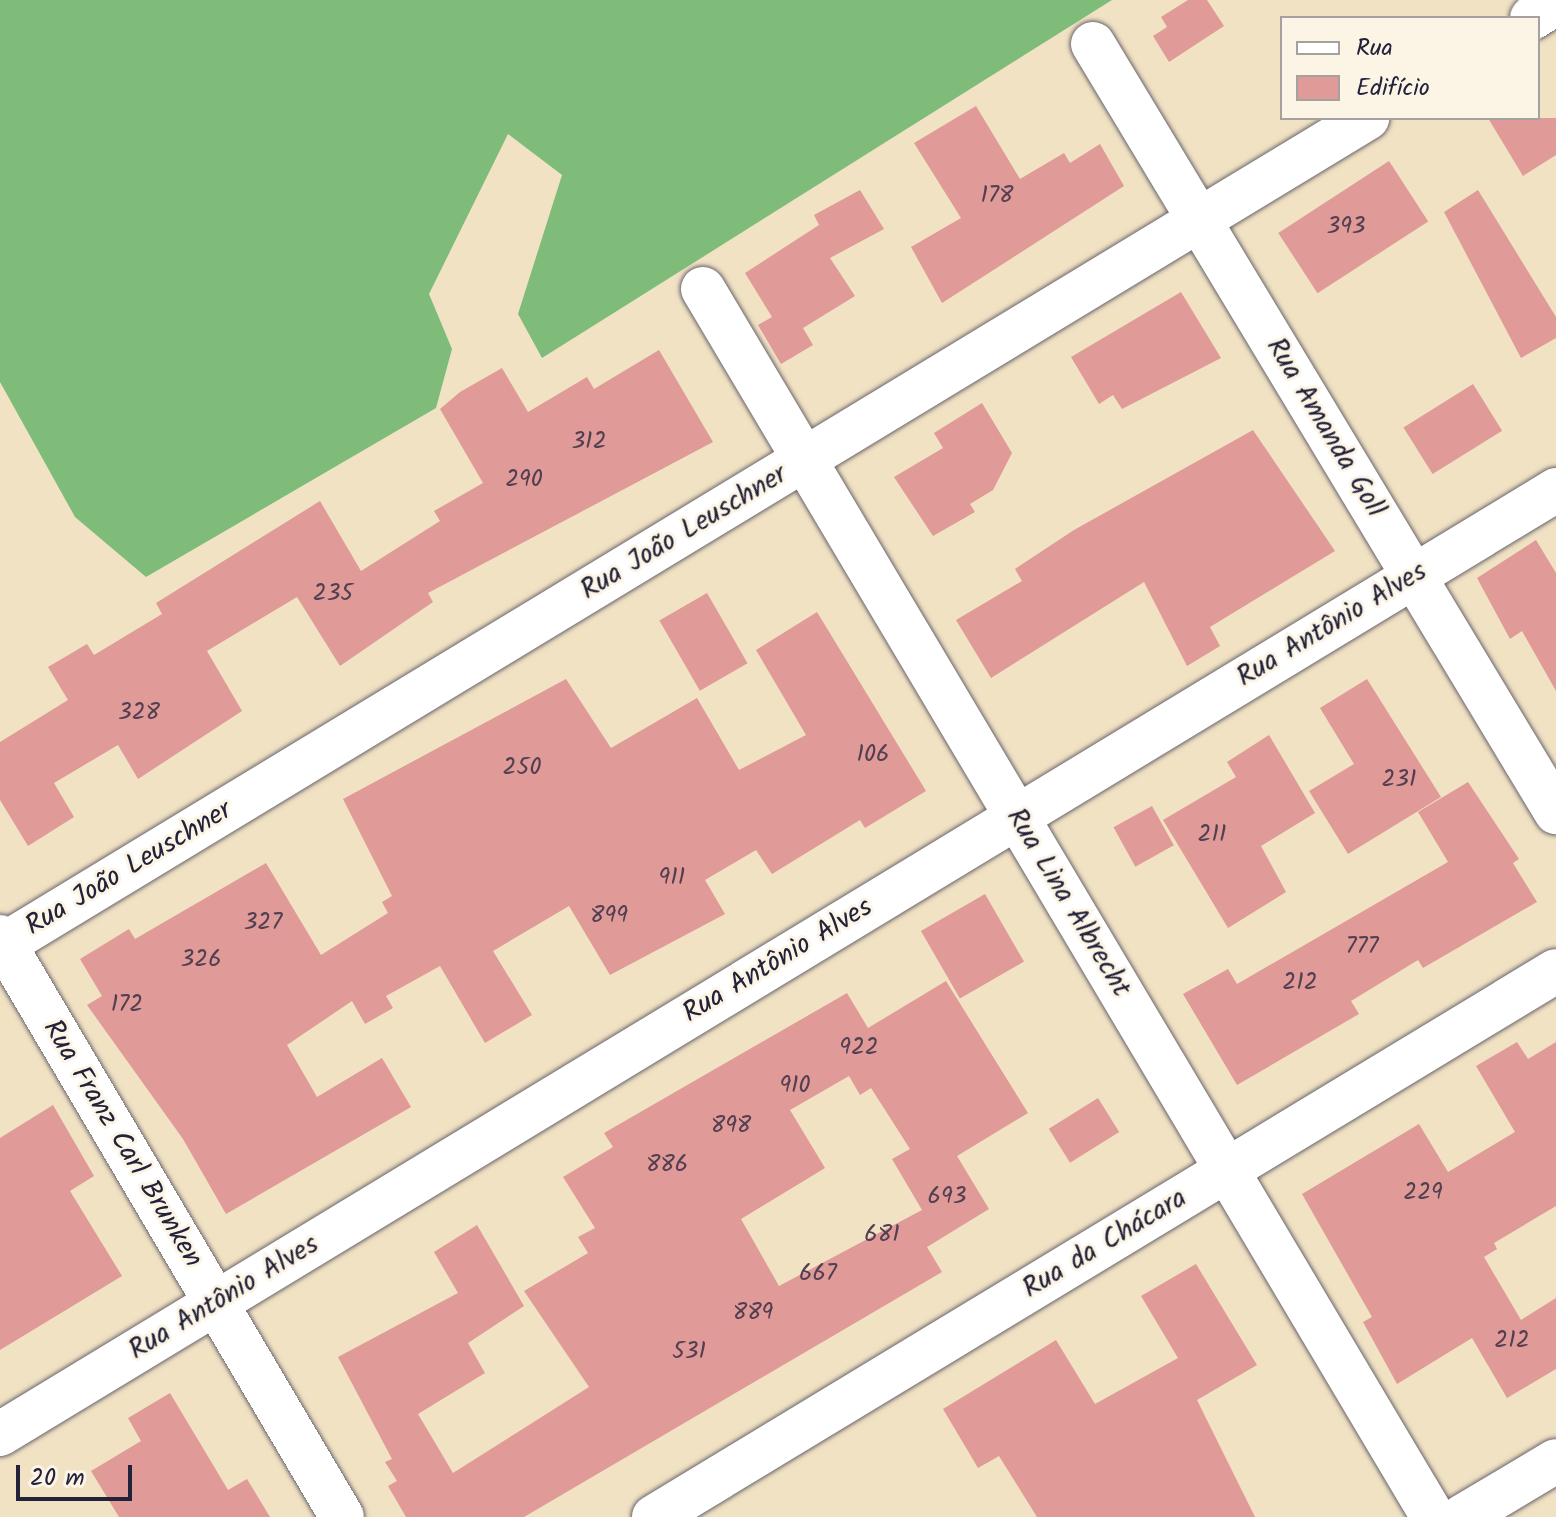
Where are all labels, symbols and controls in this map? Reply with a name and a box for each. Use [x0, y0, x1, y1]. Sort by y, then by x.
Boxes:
legend [1280, 16, 1540, 120]
text: Rua [1356, 29, 1393, 68]
text: Edifício [1356, 69, 1430, 108]
house number: 178 [980, 182, 1014, 210]
house number: 393 [1326, 213, 1366, 241]
street label: Rua Amanda Goll [1258, 332, 1392, 524]
house number: 312 [571, 428, 607, 456]
street label: Rua João Leuschner [575, 458, 793, 608]
house number: 290 [505, 466, 543, 494]
street label: Rua Antônio Alves [1231, 555, 1433, 695]
house number: 235 [313, 580, 353, 608]
house number: 328 [118, 699, 160, 727]
house number: 106 [857, 741, 889, 769]
house number: 250 [503, 754, 541, 782]
house number: 231 [1381, 766, 1417, 794]
street label: Rua João Leuschner [20, 794, 238, 944]
street label: Rua Lina Albrecht [998, 803, 1138, 1003]
house number: 211 [1197, 821, 1227, 849]
house number: 911 [659, 864, 685, 892]
street label: Rua Antônio Alves [677, 891, 879, 1031]
house number: 899 [590, 902, 628, 930]
house number: 327 [244, 909, 282, 937]
house number: 777 [1345, 933, 1379, 961]
house number: 326 [181, 946, 221, 974]
house number: 212 [1282, 969, 1318, 997]
house number: 172 [111, 991, 143, 1019]
street label: Rua Franz Carl Brunken [35, 1014, 209, 1274]
house number: 922 [839, 1034, 879, 1062]
house number: 910 [779, 1072, 811, 1100]
house number: 898 [711, 1112, 751, 1140]
house number: 886 [646, 1151, 688, 1179]
house number: 229 [1403, 1179, 1443, 1207]
street label: Rua da Chácara [1017, 1182, 1193, 1306]
house number: 693 [928, 1183, 966, 1211]
house number: 681 [864, 1221, 900, 1249]
street label: Rua Antônio Alves [123, 1228, 325, 1368]
house number: 667 [799, 1260, 837, 1288]
house number: 889 [733, 1299, 773, 1327]
house number: 212 [1494, 1327, 1530, 1355]
house number: 531 [672, 1338, 706, 1366]
scale bar [20, 1449, 136, 1499]
text: 20 m [30, 1459, 85, 1498]

